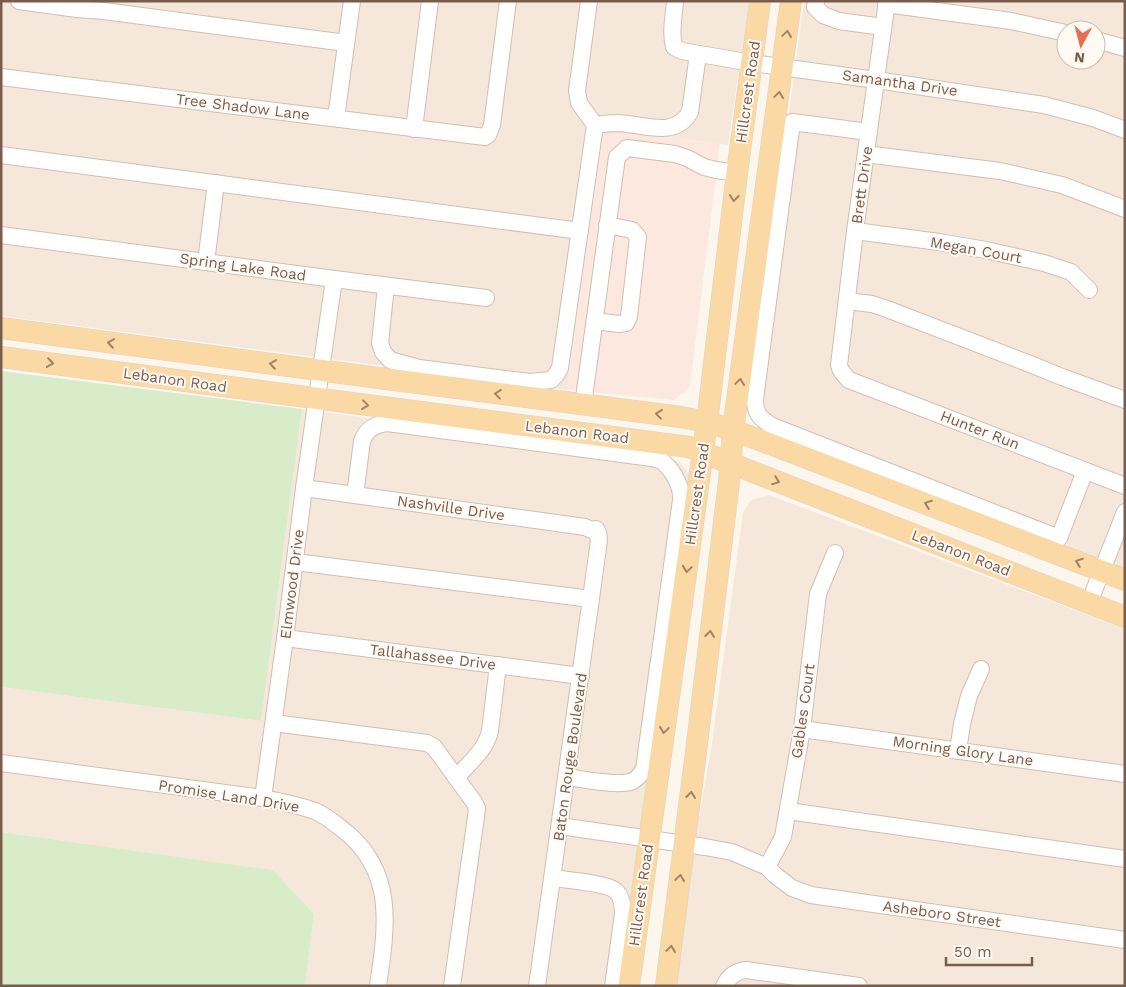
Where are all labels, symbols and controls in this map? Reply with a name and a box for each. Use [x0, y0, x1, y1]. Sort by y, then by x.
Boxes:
north arrow [1056, 20, 1106, 70]
one-way arrow [781, 30, 792, 38]
street label: Hillcrest Road [732, 40, 764, 144]
text: N [1073, 49, 1086, 66]
street label: Samantha Drive [841, 66, 959, 100]
street label: Tree Shadow Lane [175, 90, 311, 124]
one-way arrow [773, 90, 783, 99]
street label: Brett Drive [848, 145, 876, 225]
one-way arrow [729, 194, 740, 202]
street label: Megan Court [929, 233, 1024, 267]
street label: Spring Lake Road [179, 249, 307, 285]
one-way arrow [107, 338, 116, 348]
one-way arrow [46, 357, 54, 368]
one-way arrow [268, 359, 276, 370]
street label: Lebanon Road [122, 364, 228, 396]
one-way arrow [734, 377, 745, 385]
one-way arrow [493, 389, 501, 400]
one-way arrow [362, 399, 370, 410]
street label: Hunter Run [938, 407, 1022, 453]
one-way arrow [655, 409, 663, 420]
street label: Lebanon Road [524, 417, 630, 447]
street label: Hillcrest Road [681, 442, 713, 546]
one-way arrow [771, 475, 780, 486]
street label: Nashville Drive [396, 492, 506, 524]
one-way arrow [924, 500, 932, 510]
street label: Lebanon Road [909, 526, 1013, 580]
street label: Elmwood Drive [276, 528, 308, 640]
one-way arrow [1075, 558, 1084, 568]
one-way arrow [682, 566, 693, 574]
one-way arrow [704, 630, 715, 638]
street label: Tallahassee Drive [369, 640, 497, 674]
street label: Gables Court [787, 662, 819, 760]
street label: Baton Rouge Boulevard [549, 672, 591, 842]
one-way arrow [659, 727, 670, 735]
street label: Morning Glory Lane [891, 732, 1035, 770]
street label: Promise Land Drive [157, 776, 301, 816]
one-way arrow [685, 791, 696, 799]
street label: Hillcrest Road [625, 843, 657, 947]
one-way arrow [674, 873, 685, 881]
street label: Asheboro Street [882, 897, 1003, 931]
scale bar [946, 934, 1032, 966]
text: 50 m [954, 943, 991, 961]
one-way arrow [665, 944, 676, 952]

